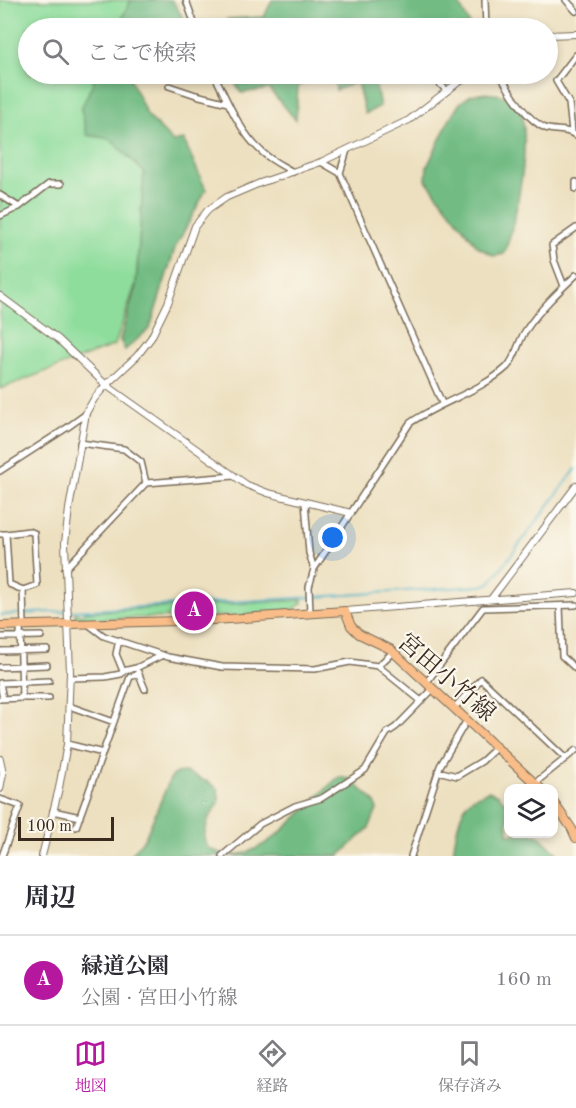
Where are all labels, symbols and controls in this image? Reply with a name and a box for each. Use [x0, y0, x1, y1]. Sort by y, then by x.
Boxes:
search box [18, 18, 558, 84]
icon: search [39, 35, 72, 68]
text: ここで検索 [87, 43, 197, 65]
your location [318, 523, 347, 552]
pin: A [174, 588, 214, 634]
street label: 宮田小竹線 [393, 628, 501, 727]
map controls [504, 784, 558, 838]
button: layers [504, 784, 558, 838]
scale bar [18, 814, 114, 842]
text: 100 m [27, 819, 72, 835]
text: 周辺 [24, 886, 76, 912]
text: 緑道公園 [81, 956, 169, 978]
text: A [36, 970, 51, 990]
text: 160 m [496, 970, 552, 990]
text: 公園 · 宮田小竹線 [81, 989, 238, 1009]
tab: 地図 [74, 1037, 107, 1097]
tab: 経路 [256, 1037, 289, 1097]
tab: 保存済み [438, 1037, 502, 1097]

